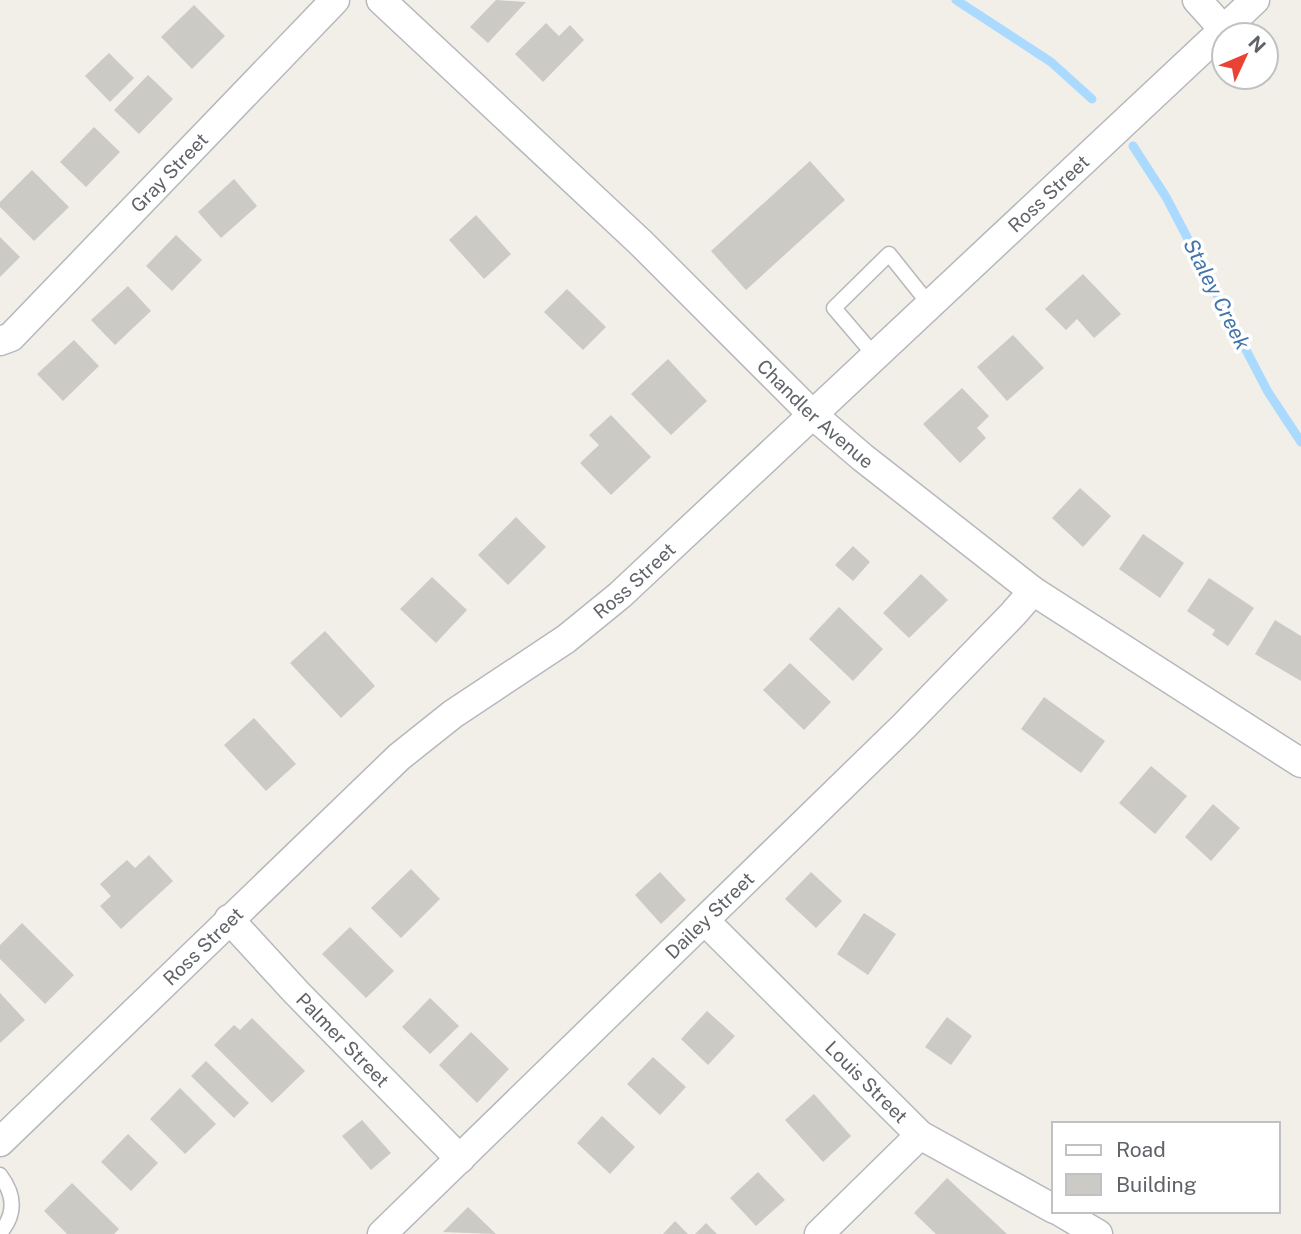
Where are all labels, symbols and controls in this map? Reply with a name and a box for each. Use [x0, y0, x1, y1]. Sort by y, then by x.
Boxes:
north arrow [1210, 21, 1280, 91]
text: N [1244, 31, 1270, 57]
street label: Gray Street [126, 128, 212, 217]
street label: Ross Street [1004, 150, 1093, 237]
water label: Staley Creek [1178, 234, 1256, 354]
street label: Chandler Avenue [753, 355, 878, 473]
street label: Ross Street [589, 538, 680, 623]
street label: Dailey Street [661, 867, 758, 963]
street label: Ross Street [158, 903, 247, 990]
street label: Palmer Street [292, 988, 394, 1091]
street label: Louis Street [821, 1036, 912, 1127]
legend [1052, 1122, 1280, 1213]
text: Road [1116, 1137, 1166, 1162]
text: Building [1116, 1172, 1197, 1197]

